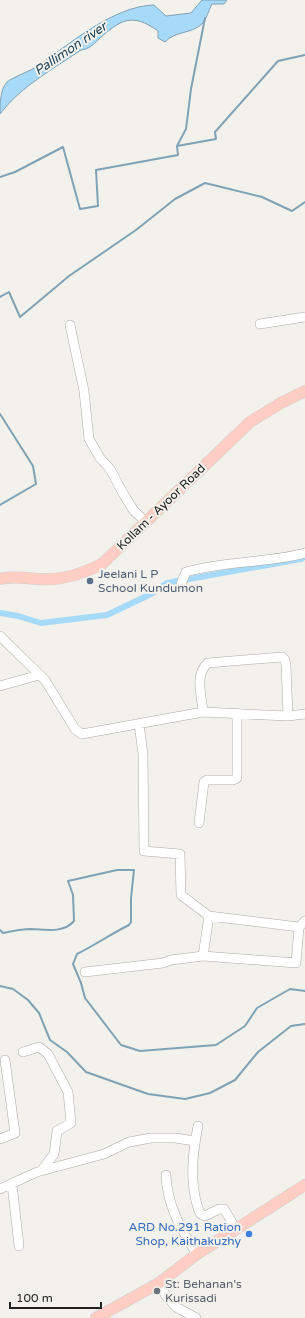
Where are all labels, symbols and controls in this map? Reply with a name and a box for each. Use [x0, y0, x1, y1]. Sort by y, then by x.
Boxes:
water label: Pallimon river [31, 18, 111, 79]
street label: Kollam - Ayoor Road [114, 461, 208, 553]
place label: Jeelani L P School Kundumon [98, 567, 203, 595]
marker: Jeelani L P School Kundumon [85, 576, 95, 586]
place label: ARD No.291 Ration Shop, Kaithakuzhy [129, 1220, 242, 1248]
marker: ARD No.291 Ration Shop, Kaithakuzhy [244, 1229, 254, 1239]
place label: St: Behanan's Kurissadi [165, 1277, 242, 1305]
scale bar [10, 1284, 101, 1310]
marker: St: Behanan's Kurissadi [152, 1286, 162, 1296]
text: 100 m [16, 1291, 53, 1305]

